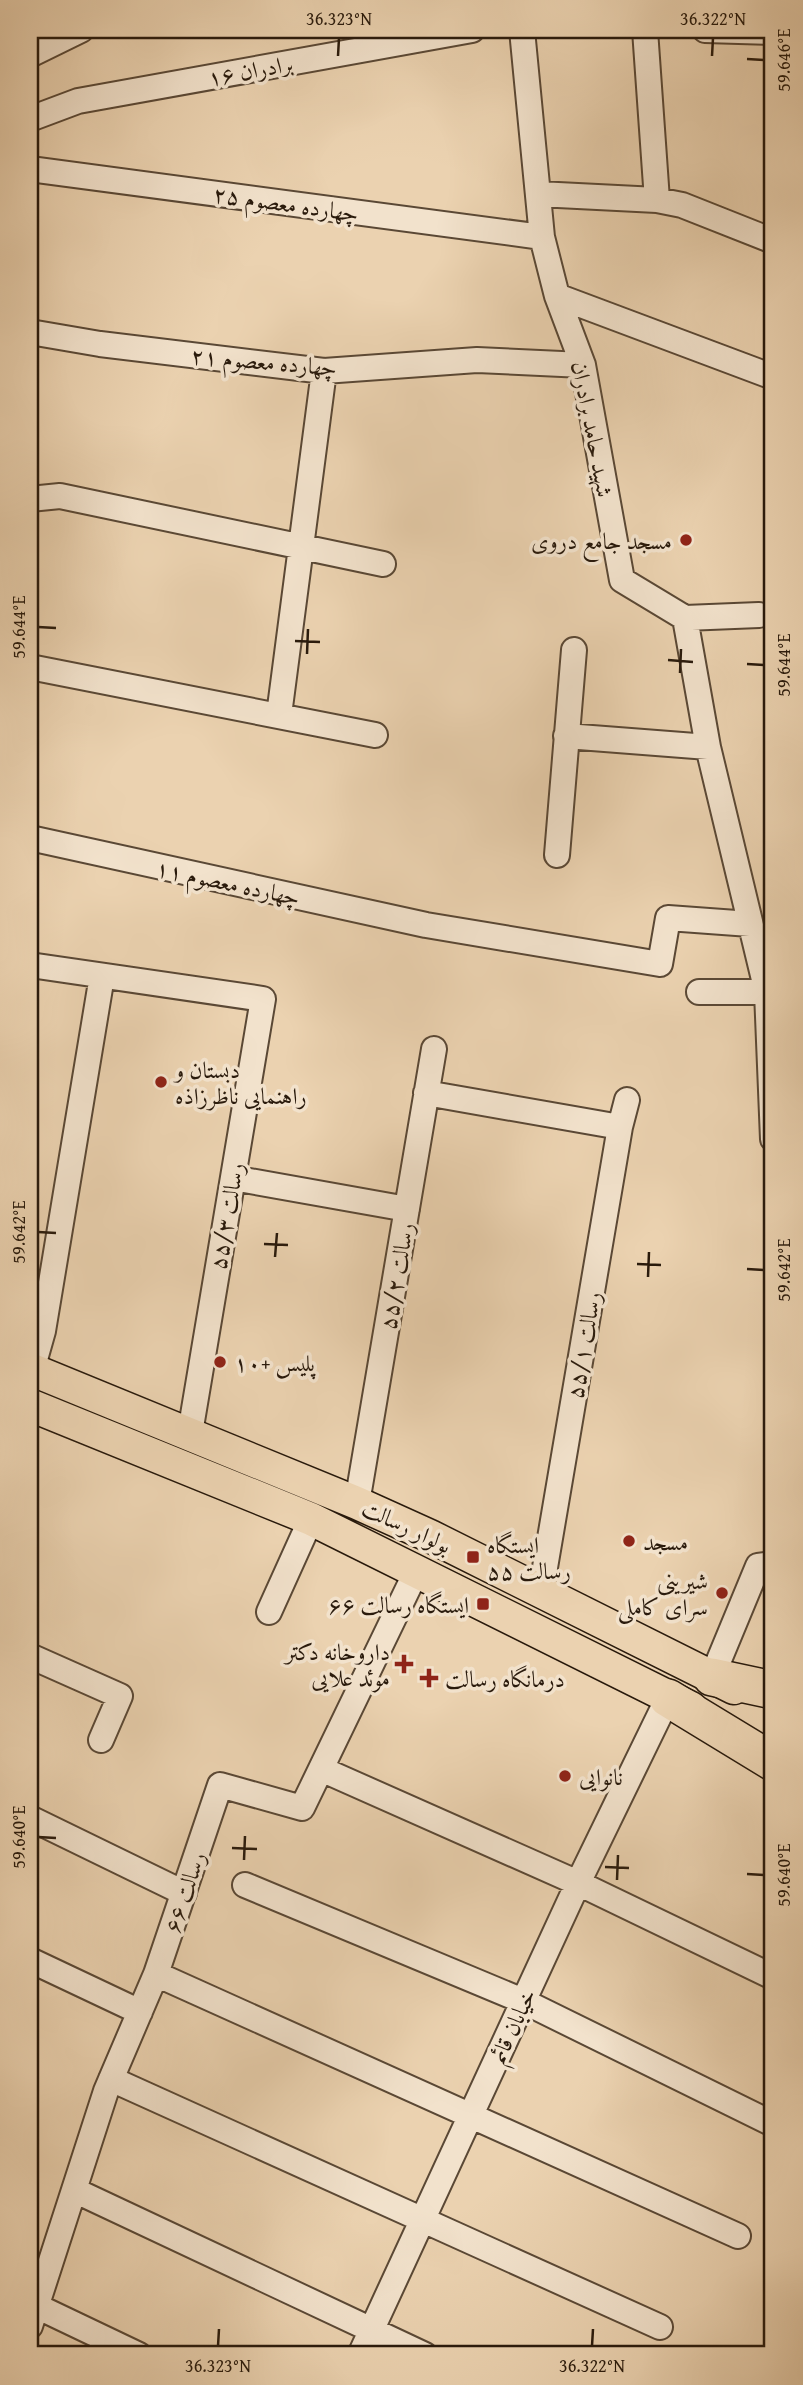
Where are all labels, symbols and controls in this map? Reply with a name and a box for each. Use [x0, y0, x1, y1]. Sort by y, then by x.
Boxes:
text: 36.323°N [306, 5, 372, 32]
text: 36.322°N [680, 5, 746, 32]
text: 59.646°E [770, 28, 797, 92]
street label: برادران ۱۶ [205, 46, 295, 94]
street label: چهارده معصوم ۲۵ [211, 176, 361, 234]
street label: چهارده معصوم ۲۱ [189, 338, 338, 388]
street label: شهید حامد برادران [564, 358, 622, 500]
place label: مسجد جامع دروی [531, 524, 672, 562]
marker: مسجد جامع دروی [678, 532, 694, 548]
text: 59.644°E [5, 595, 32, 659]
text: 59.644°E [770, 633, 797, 697]
street label: چهارده معصوم ۱۱ [152, 851, 303, 917]
place label: دبستان و راهنمایی ناظرزاذه [173, 1053, 307, 1112]
marker: دبستان و راهنمایی ناظرزاذه [153, 1074, 169, 1090]
street label: رسالت ۵۵/۳ [200, 1160, 252, 1272]
text: 59.642°E [5, 1200, 32, 1264]
street label: رسالت ۵۵/۲ [370, 1220, 422, 1332]
text: 59.642°E [770, 1238, 797, 1302]
street label: رسالت ۵۵/۱ [557, 1289, 609, 1401]
place label: پلیس +۱۰ [234, 1346, 316, 1380]
marker: پلیس +۱۰ [212, 1354, 228, 1370]
street label: بولوار رسالت [357, 1491, 457, 1561]
place label: مسجد [643, 1525, 688, 1558]
place label: ایستگاه رسالت ۵۵ [487, 1528, 571, 1587]
marker: مسجد [621, 1533, 637, 1549]
marker: ایستگاه رسالت ۵۵ [465, 1549, 481, 1565]
place label: شیرینی سرای کاملی [618, 1564, 708, 1625]
marker: شیرینی سرای کاملی [714, 1585, 730, 1601]
place label: ایستگاه رسالت ۶۶ [328, 1588, 469, 1621]
marker: ایستگاه رسالت ۶۶ [475, 1596, 491, 1612]
place label: داروخانه دکتر موئد علایی [283, 1635, 390, 1694]
marker: داروخانه دکتر موئد علایی [396, 1656, 412, 1672]
place label: درمانگاه رسالت [445, 1662, 565, 1695]
marker: درمانگاه رسالت [419, 1668, 439, 1688]
place label: نانوایی [579, 1760, 623, 1793]
marker: نانوایی [557, 1768, 573, 1784]
text: 59.640°E [5, 1805, 32, 1869]
text: 59.640°E [770, 1843, 797, 1907]
street label: رسالت ۶۶ [155, 1847, 213, 1937]
street label: خیابان قائم [480, 1983, 547, 2071]
text: 36.323°N [185, 2352, 251, 2379]
text: 36.322°N [559, 2352, 625, 2379]

